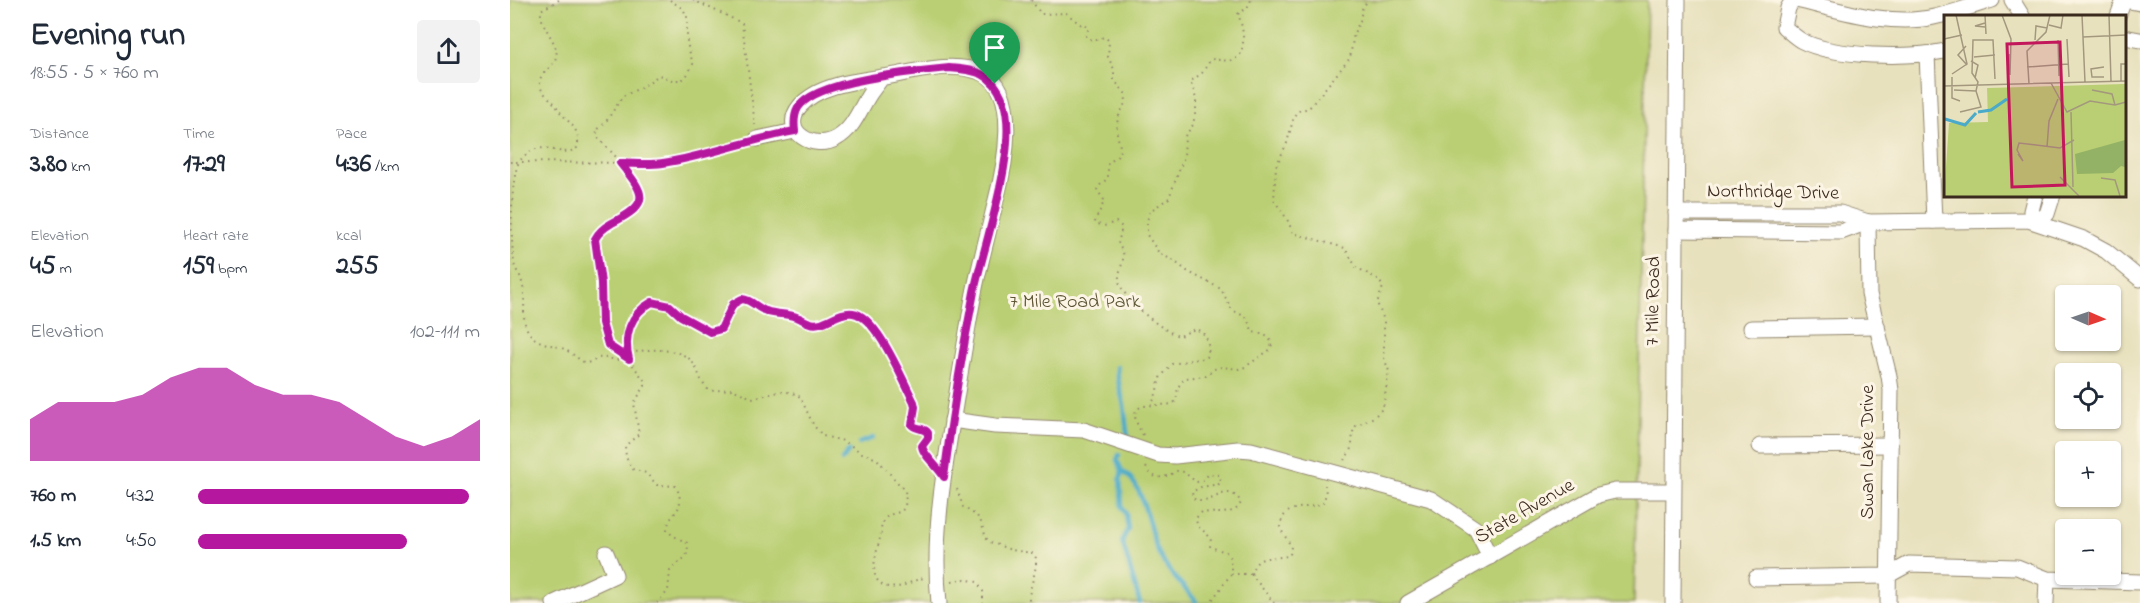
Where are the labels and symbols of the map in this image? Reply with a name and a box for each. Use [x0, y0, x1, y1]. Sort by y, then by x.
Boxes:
inset map [1944, 15, 2125, 196]
pin [969, 22, 1020, 84]
street label: Northridge Drive [1707, 177, 1839, 210]
street label: 7 Mile Road [1639, 256, 1669, 346]
north arrow [2055, 285, 2121, 351]
park label: 7 Mile Road Park [1010, 288, 1141, 317]
street label: Swan Lake Drive [1854, 385, 1883, 519]
street label: State Avenue [1470, 472, 1580, 552]

